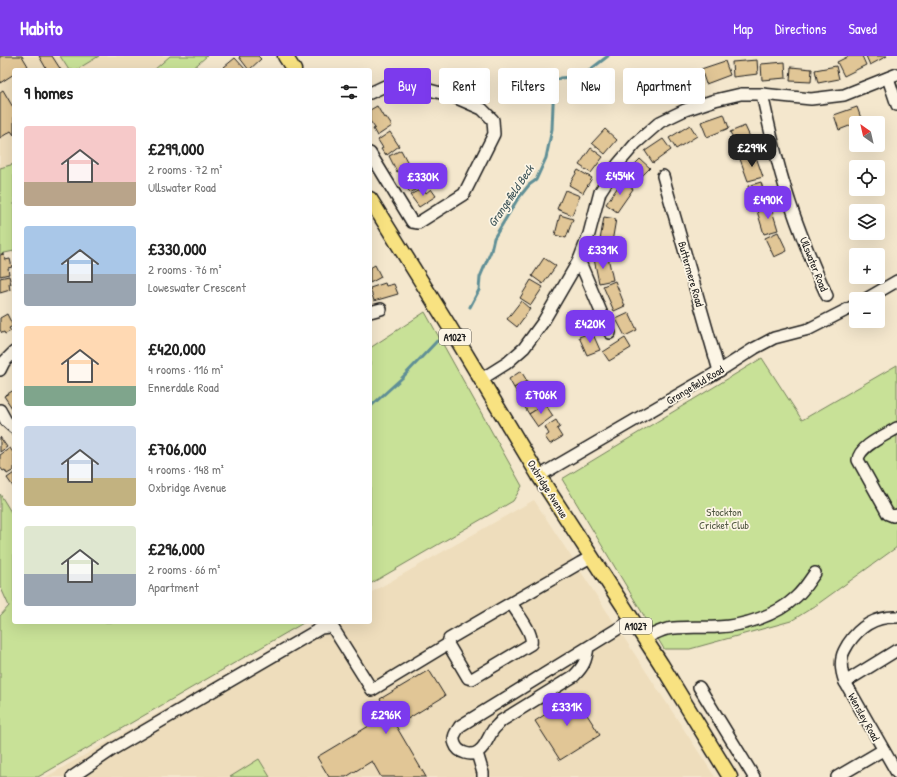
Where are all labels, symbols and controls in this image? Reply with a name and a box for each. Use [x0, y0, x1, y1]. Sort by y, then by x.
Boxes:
text: Habito [20, 15, 63, 41]
text: Map [733, 19, 753, 38]
text: Directions [775, 19, 826, 38]
text: Saved [848, 19, 877, 38]
chip: Buy [384, 68, 431, 104]
chip: Rent [439, 68, 490, 104]
chip: Filters [498, 68, 559, 104]
chip: New [567, 68, 615, 104]
chip: Apartment [623, 68, 705, 104]
text: 9 homes [24, 81, 73, 104]
icon: filters [338, 81, 360, 103]
north arrow [849, 116, 885, 152]
map controls [849, 116, 885, 328]
pin: £299K [724, 134, 780, 168]
text: £299,000 [148, 137, 204, 160]
text: £299K [737, 138, 767, 156]
icon: home [56, 142, 104, 190]
text: 2 rooms · 72 m² [148, 160, 222, 178]
button: locate [849, 160, 885, 196]
water label: Grangefield Beck [484, 161, 538, 230]
pin: £454K [592, 162, 648, 196]
pin: £330K [395, 163, 451, 197]
text: £454K [605, 166, 635, 184]
text: £330K [407, 167, 439, 185]
text: Ullswater Road [148, 178, 216, 196]
pin: £490K [740, 186, 796, 220]
text: £490K [753, 190, 783, 208]
button: layers [849, 204, 885, 240]
street label: Ullswater Road [797, 235, 832, 294]
pin: £331K [575, 236, 631, 270]
text: £330,000 [148, 237, 206, 260]
text: £331K [588, 240, 618, 258]
street label: Buttermere Road [675, 240, 707, 309]
icon: home [56, 242, 104, 290]
button: + [849, 248, 885, 284]
text: 2 rooms · 76 m² [148, 260, 221, 278]
text: Loweswater Crescent [148, 278, 246, 296]
button: − [849, 292, 885, 328]
pin: £420K [562, 310, 618, 344]
text: £420K [575, 314, 605, 332]
road number: A1027 [439, 329, 471, 345]
text: £420,000 [148, 337, 206, 360]
icon: home [56, 342, 104, 390]
text: 4 rooms · 116 m² [148, 360, 223, 378]
street label: Grangefield Road [664, 362, 727, 408]
text: Ennerdale Road [148, 378, 219, 396]
pin: £706K [513, 381, 569, 415]
text: £706K [525, 385, 557, 403]
text: £706,000 [148, 437, 206, 460]
icon: home [56, 442, 104, 490]
street label: Oxbridge Avenue [525, 457, 572, 521]
text: 4 rooms · 148 m² [148, 460, 224, 478]
text: Oxbridge Avenue [148, 478, 226, 496]
park label: Stockton Cricket Club [699, 505, 750, 532]
text: £296,000 [148, 537, 205, 560]
icon: home [56, 542, 104, 590]
text: 2 rooms · 66 m² [148, 560, 220, 578]
text: Apartment [148, 578, 199, 596]
road number: A1027 [620, 618, 652, 634]
street label: Wensley Road [845, 690, 883, 744]
pin: £331K [539, 693, 595, 727]
text: £331K [552, 697, 582, 715]
pin: £296K [358, 701, 414, 735]
text: £296K [371, 705, 401, 723]

